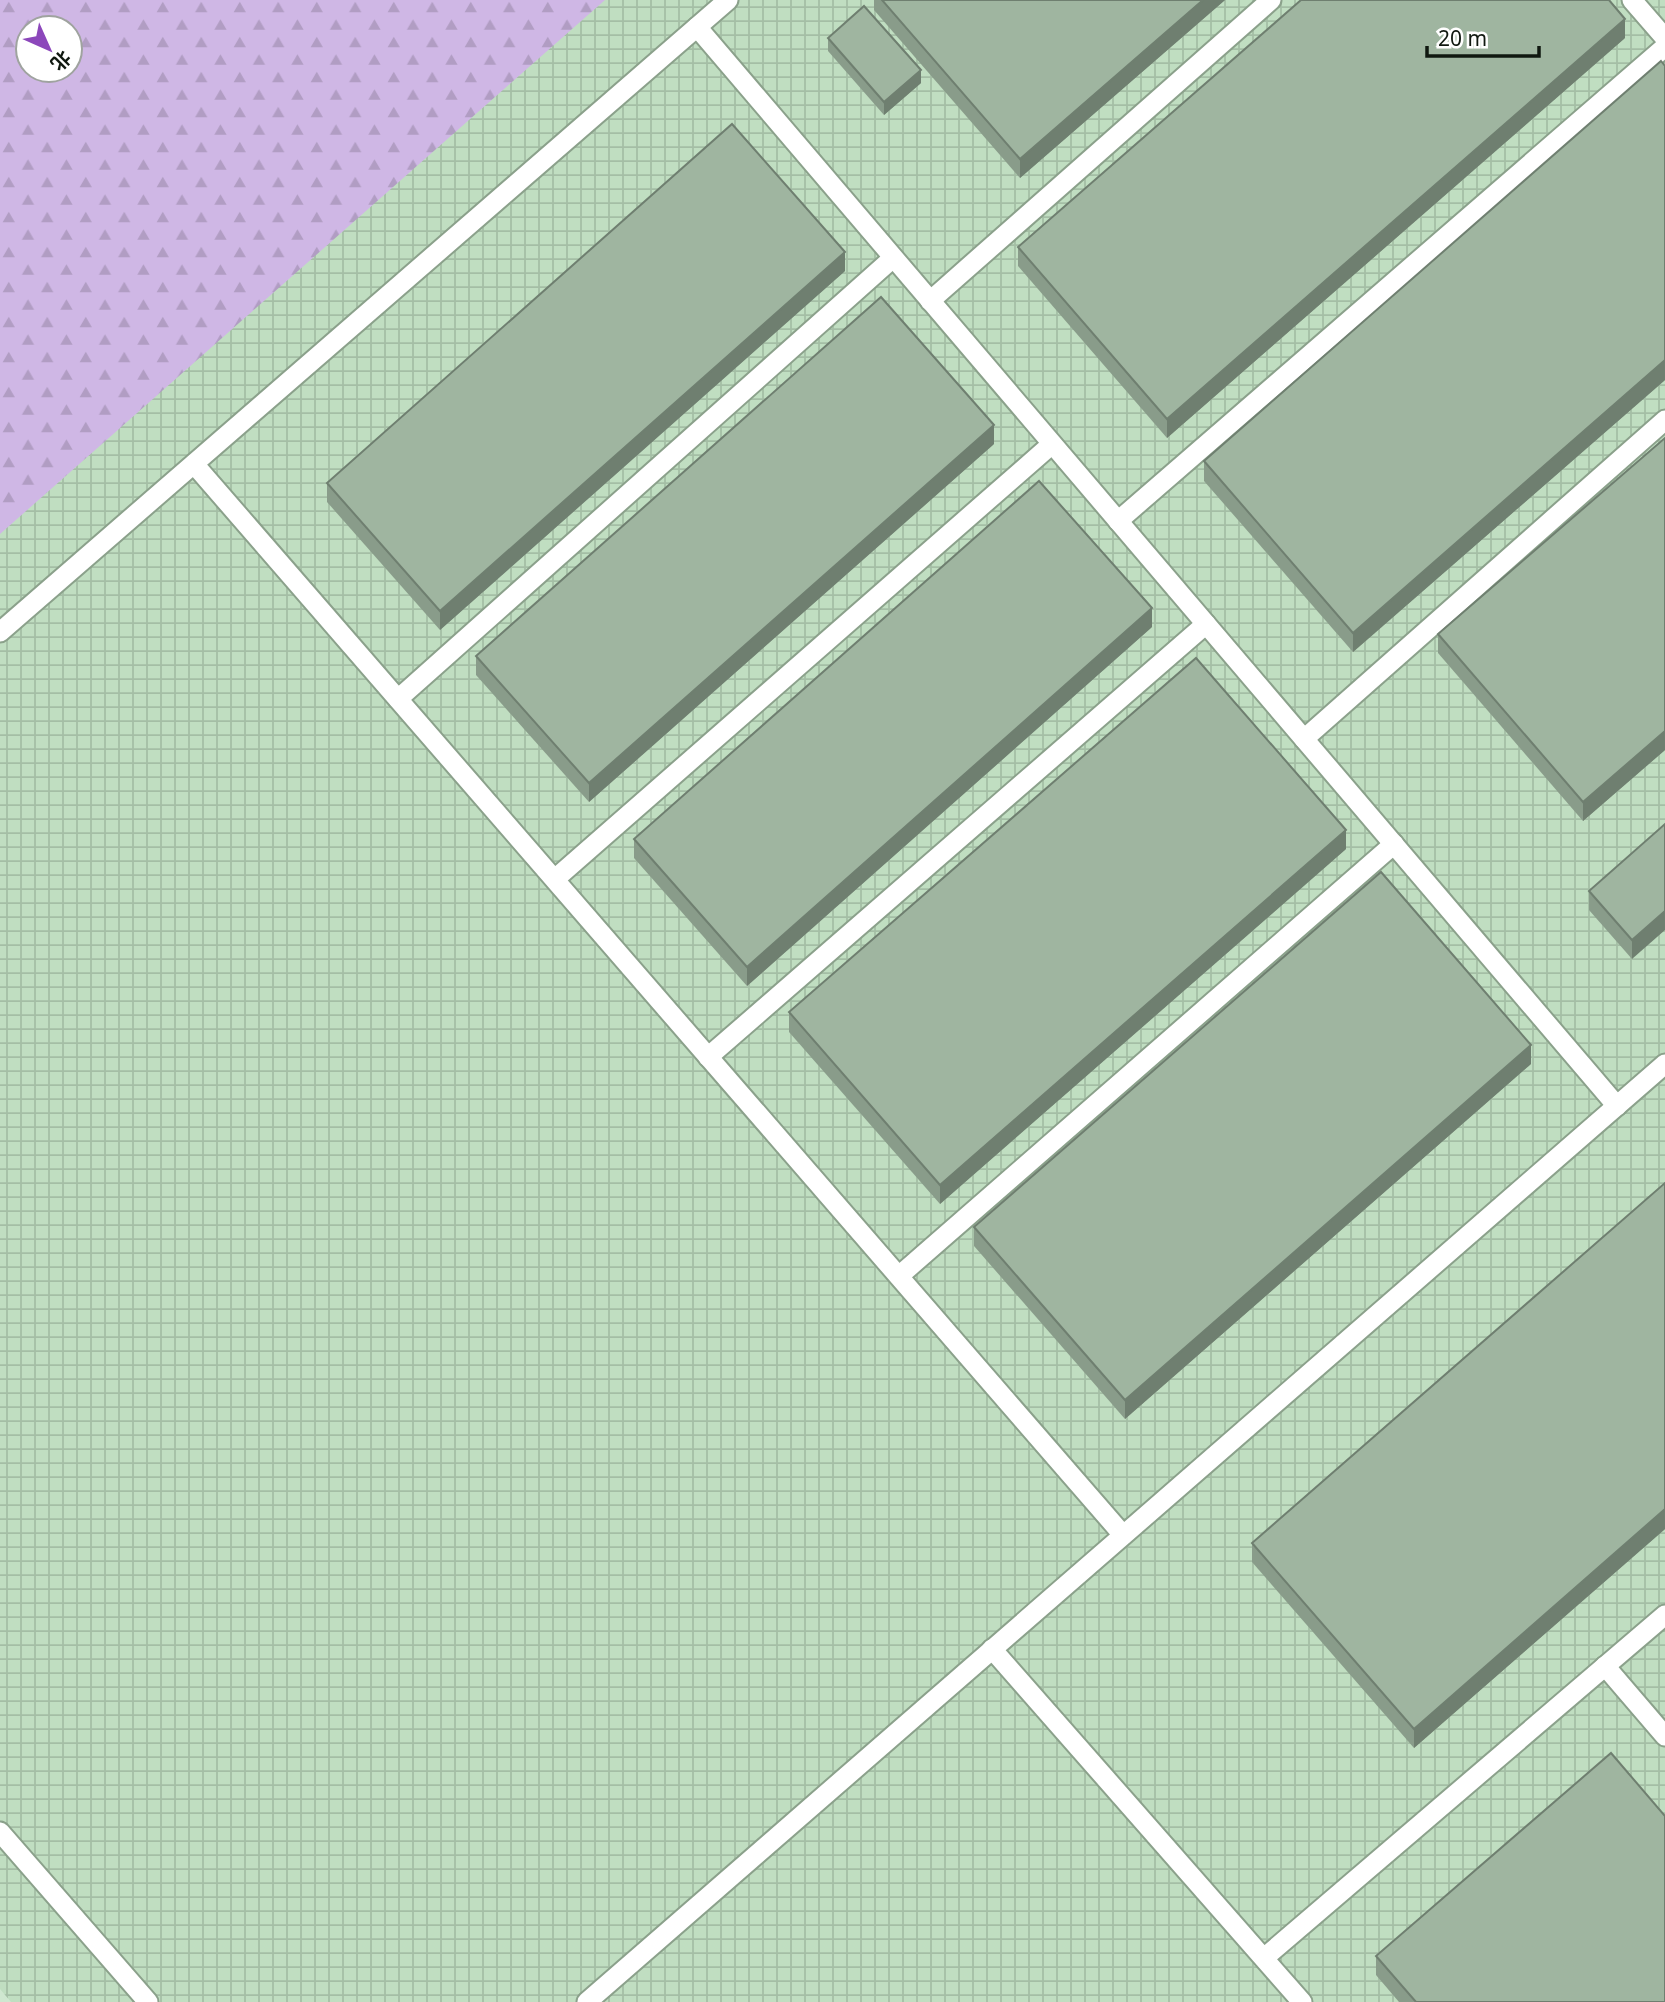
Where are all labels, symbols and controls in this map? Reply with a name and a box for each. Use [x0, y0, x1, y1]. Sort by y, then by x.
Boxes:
north arrow [14, 14, 84, 84]
scale bar [1427, 14, 1539, 58]
text: 20 m [1438, 24, 1487, 52]
text: 北 [45, 45, 77, 77]

